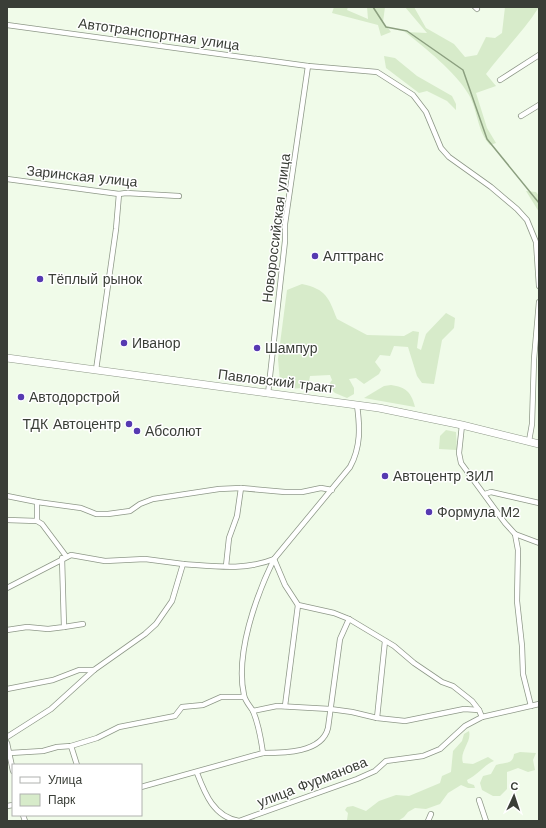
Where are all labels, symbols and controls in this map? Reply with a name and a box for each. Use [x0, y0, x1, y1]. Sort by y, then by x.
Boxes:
street label: Автотранспортная улица [77, 15, 241, 53]
street label: Новороссийская улица [259, 152, 293, 304]
street label: Заринская улица [26, 162, 139, 190]
place label: Алттранс [323, 248, 384, 264]
marker: Алттранс [310, 251, 320, 261]
place label: Тёплый рынок [48, 271, 143, 287]
marker: Тёплый рынок [35, 274, 45, 284]
place label: Иванор [132, 335, 181, 351]
marker: Иванор [119, 338, 129, 348]
place label: Шампур [265, 340, 318, 356]
marker: Шампур [252, 343, 262, 353]
street label: Павловский тракт [217, 366, 335, 396]
place label: Автодорстрой [29, 389, 120, 405]
marker: Автодорстрой [16, 392, 26, 402]
place label: ТДК Автоцентр [22, 416, 121, 432]
marker: ТДК Автоцентр [124, 419, 134, 429]
place label: Абсолют [145, 423, 202, 439]
marker: Абсолют [132, 426, 142, 436]
place label: Автоцентр ЗИЛ [393, 468, 494, 484]
marker: Автоцентр ЗИЛ [380, 471, 390, 481]
place label: Формула М2 [437, 504, 520, 520]
marker: Формула М2 [424, 507, 434, 517]
street label: улица Фурманова [255, 754, 369, 810]
legend [12, 764, 142, 816]
text: Улица [48, 773, 82, 787]
north arrow [494, 776, 534, 816]
text: С [510, 780, 519, 793]
text: Парк [48, 793, 76, 807]

